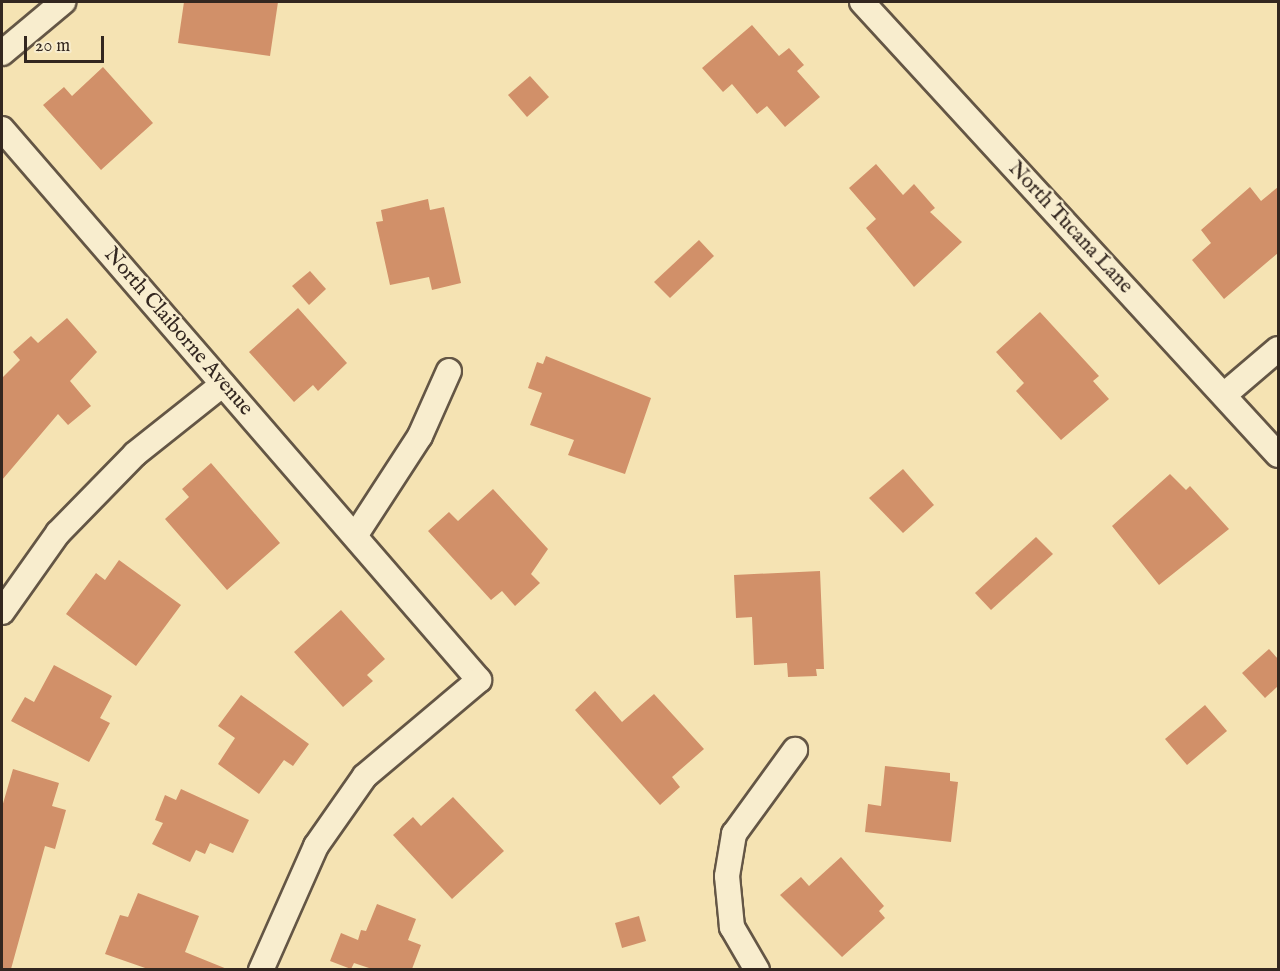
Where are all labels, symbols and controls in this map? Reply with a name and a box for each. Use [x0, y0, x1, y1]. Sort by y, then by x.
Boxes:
scale bar [27, 24, 106, 62]
text: 20 m [35, 35, 70, 58]
street label: North Tucana Lane [1002, 157, 1138, 299]
street label: North Claiborne Avenue [98, 243, 258, 421]

